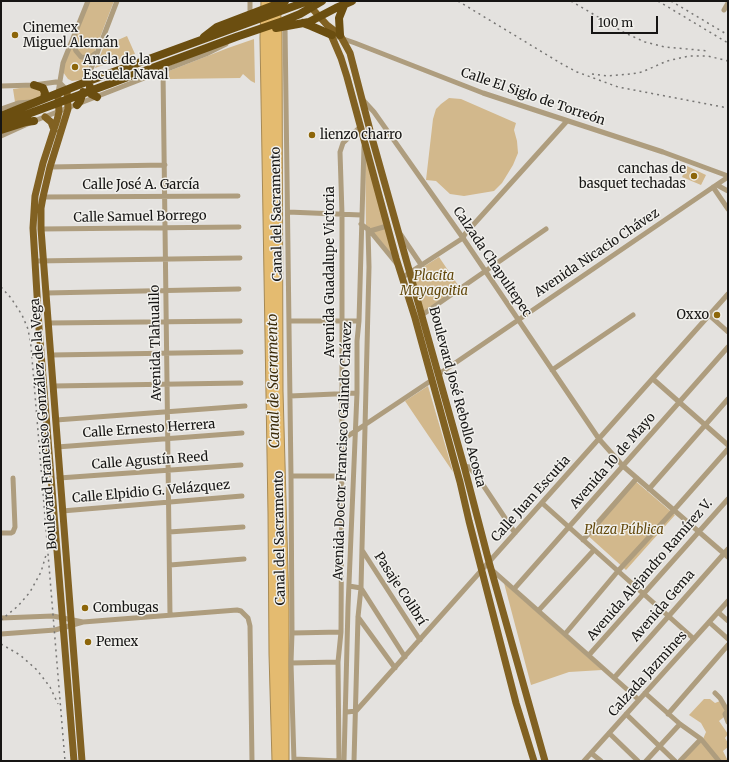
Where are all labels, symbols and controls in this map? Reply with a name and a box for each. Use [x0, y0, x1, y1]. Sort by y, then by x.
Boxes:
scale bar [593, 8, 660, 34]
text: 100 m [598, 15, 633, 30]
place label: Cinemex Miguel Alemán [23, 20, 118, 51]
marker: Cinemex Miguel Alemán [10, 30, 20, 40]
place label: Ancla de la Escuela Naval [83, 52, 168, 83]
marker: Ancla de la Escuela Naval [70, 62, 80, 72]
street label: Calle El Siglo de Torreón [459, 65, 607, 129]
place label: lienzo charro [320, 127, 402, 143]
marker: lienzo charro [307, 130, 317, 140]
street label: Canal del Sacramento [268, 146, 286, 282]
place label: canchas de basquet techadas [579, 161, 686, 192]
marker: canchas de basquet techadas [689, 171, 699, 181]
street label: Calle José A. García [83, 177, 199, 193]
street label: Avenida Guadalupe Victoria [322, 186, 338, 358]
street label: Calzada Chapultepec [449, 204, 535, 320]
street label: Avenida Nicacio Chávez [532, 205, 662, 301]
street label: Calle Samuel Borrego [73, 208, 207, 226]
park label: Placita Mayagoitia [400, 268, 468, 299]
street label: Avenida Tlahualilo [147, 285, 165, 401]
street label: Boulevard Francisco González de la Vega [27, 298, 61, 550]
street label: Boulevard José Rebollo Acosta [425, 305, 489, 489]
place label: Oxxo [676, 307, 709, 323]
marker: Oxxo [712, 310, 722, 320]
water label: Canal de Sacramento [264, 314, 284, 448]
street label: Avenida Doctor Francisco Galindo Chávez [331, 321, 355, 581]
street label: Avenida 10 de Mayo [567, 410, 659, 512]
street label: Calle Ernesto Herrera [82, 417, 216, 441]
street label: Calle Agustín Reed [91, 449, 209, 473]
street label: Calle Juan Escutia [488, 453, 574, 545]
street label: Canal del Sacramento [271, 470, 289, 606]
street label: Calle Elpidio G. Velázquez [71, 477, 231, 507]
street label: Avenida Alejandro Ramírez V. [584, 496, 716, 644]
park label: Plaza Pública [584, 522, 664, 538]
street label: Pasaje Colibrí [371, 549, 429, 629]
street label: Avenida Gema [628, 567, 698, 645]
place label: Combugas [93, 600, 159, 616]
marker: Combugas [80, 603, 90, 613]
street label: Calzada Jazmines [606, 628, 690, 720]
place label: Pemex [96, 634, 138, 650]
marker: Pemex [83, 637, 93, 647]

